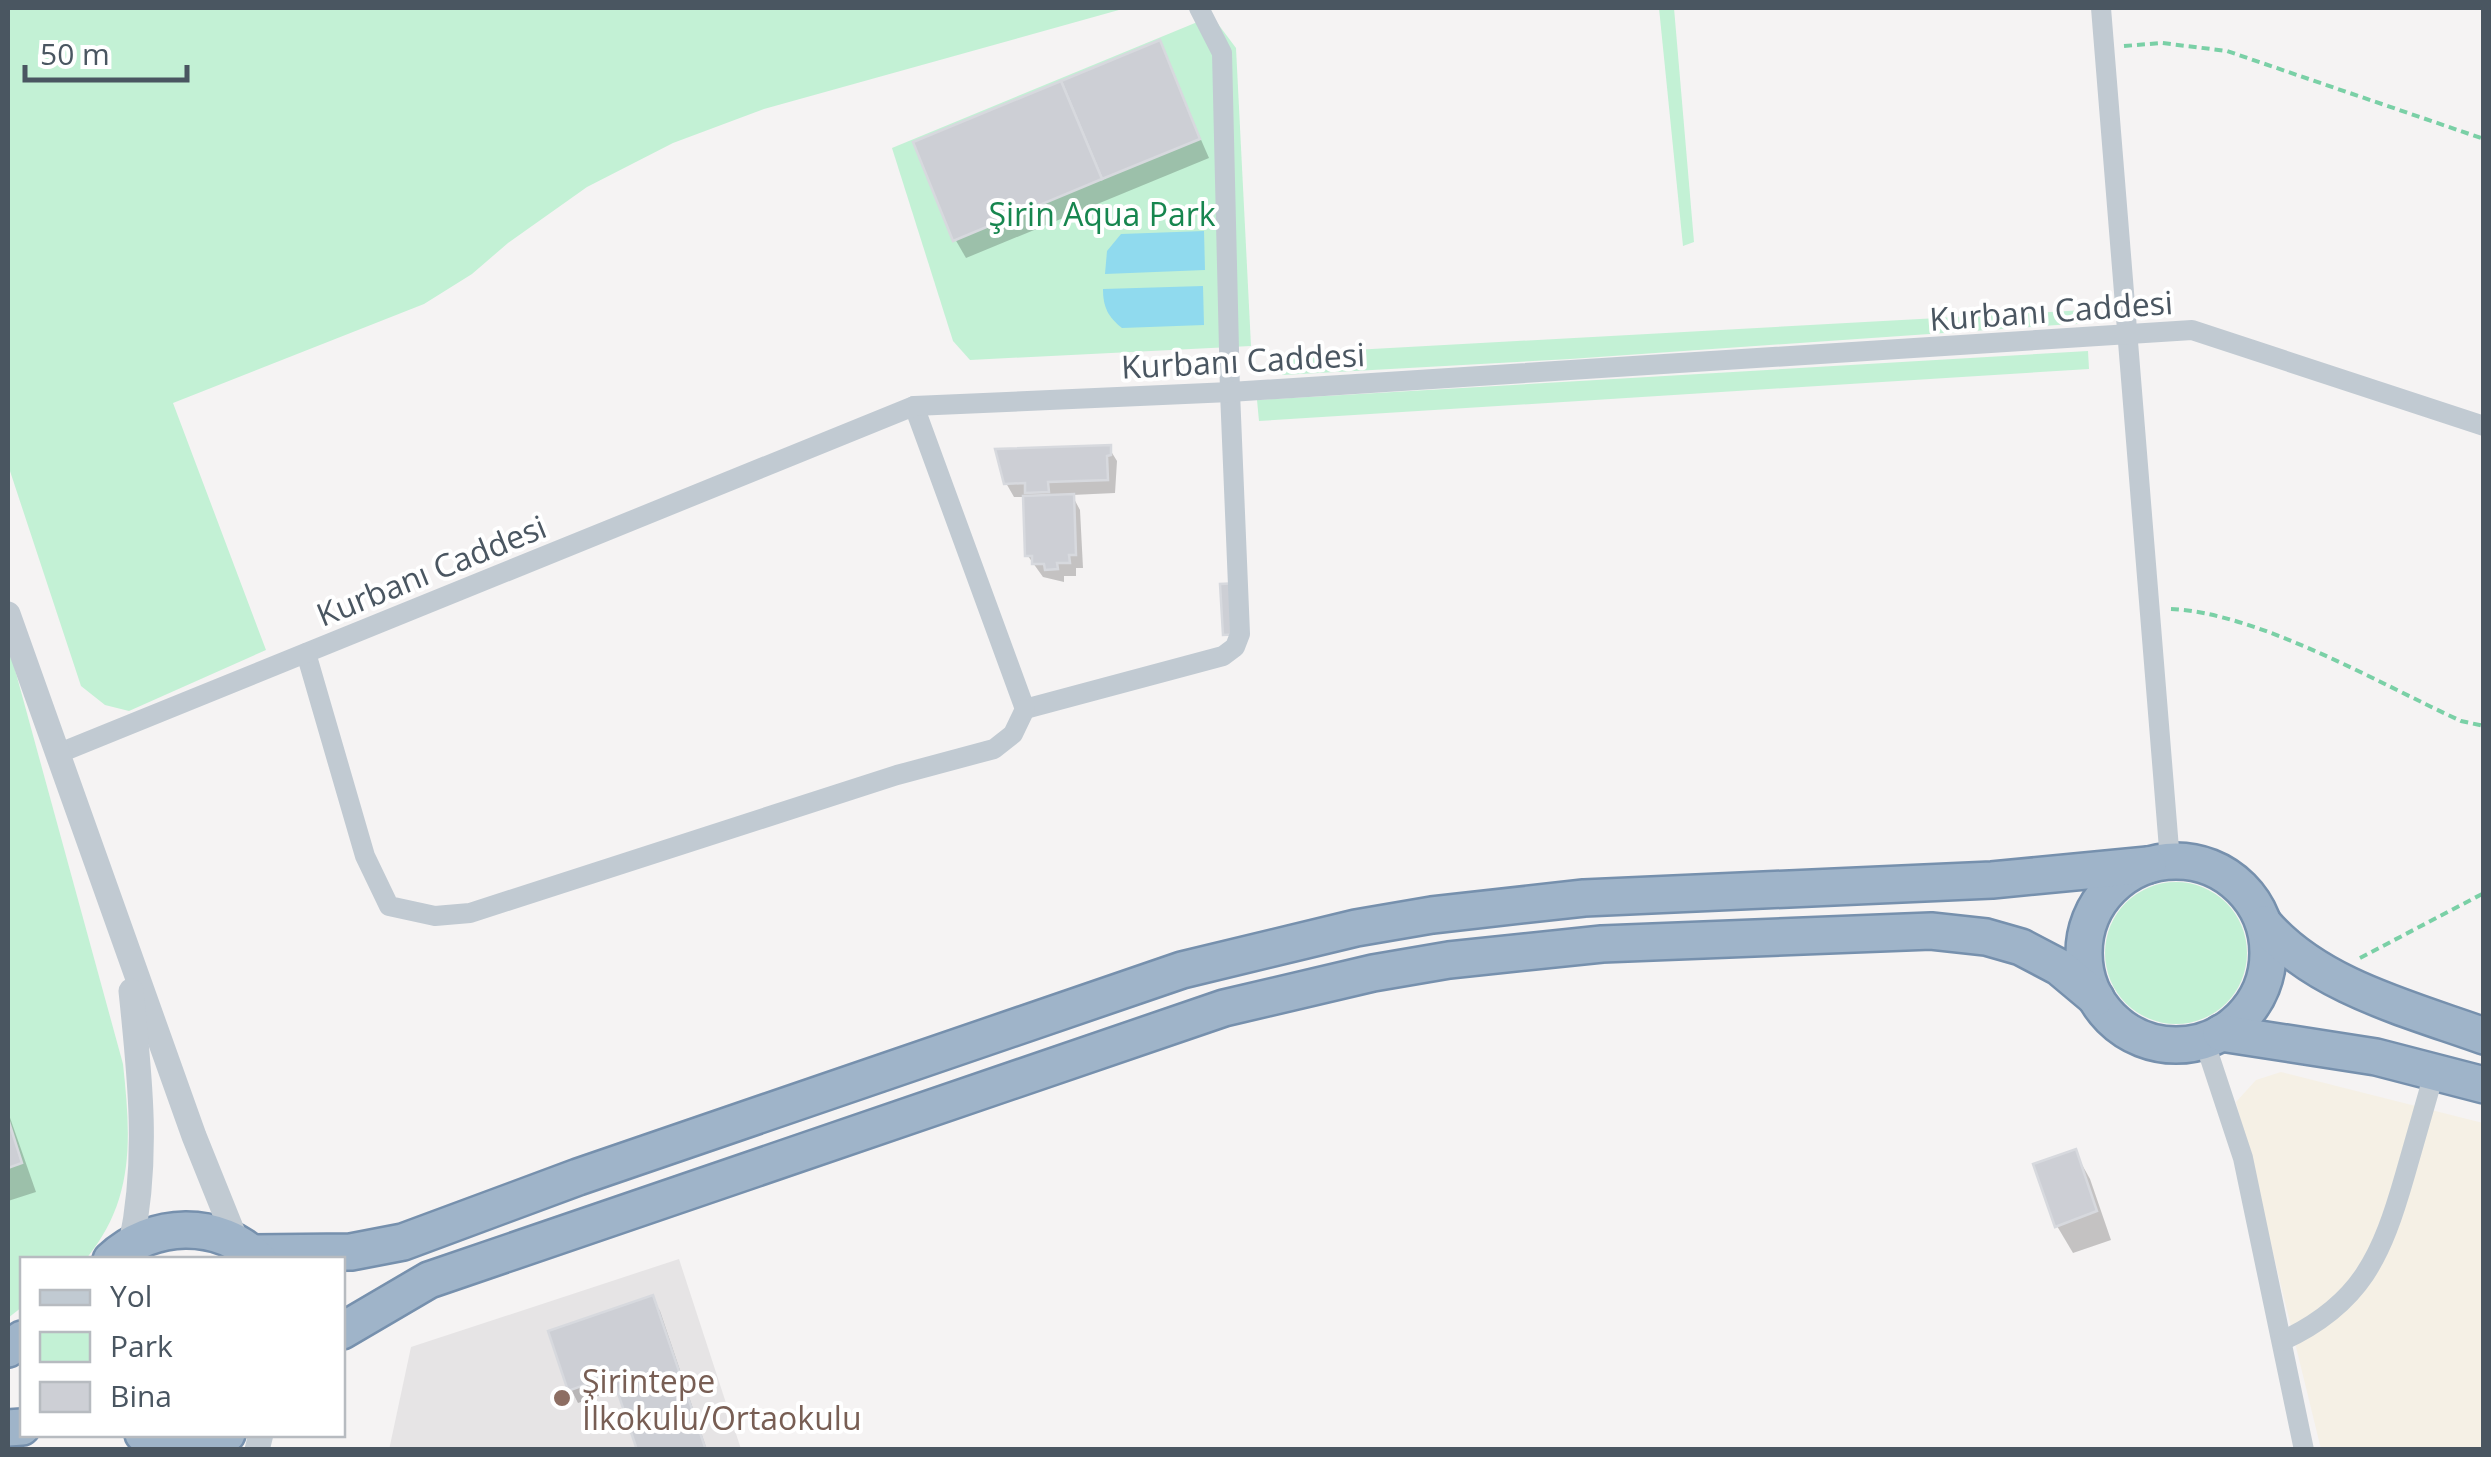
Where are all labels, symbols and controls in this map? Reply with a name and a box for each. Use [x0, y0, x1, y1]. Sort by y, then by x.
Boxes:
scale bar [25, 20, 188, 82]
text: 50 m [40, 33, 110, 74]
park label: Şirin Aqua Park [988, 192, 1216, 235]
street label: Kurbanı Caddesi [1928, 280, 2174, 340]
street label: Kurbanı Caddesi [1120, 332, 1366, 388]
street label: Kurbanı Caddesi [310, 504, 552, 636]
legend [20, 1257, 345, 1437]
text: Yol [110, 1275, 152, 1316]
text: Park [110, 1325, 173, 1366]
place label: Şirintepe İlkokulu/Ortaokulu [582, 1359, 862, 1439]
text: Bina [110, 1375, 172, 1416]
marker: Şirintepe İlkokulu/Ortaokulu [551, 1387, 573, 1409]

